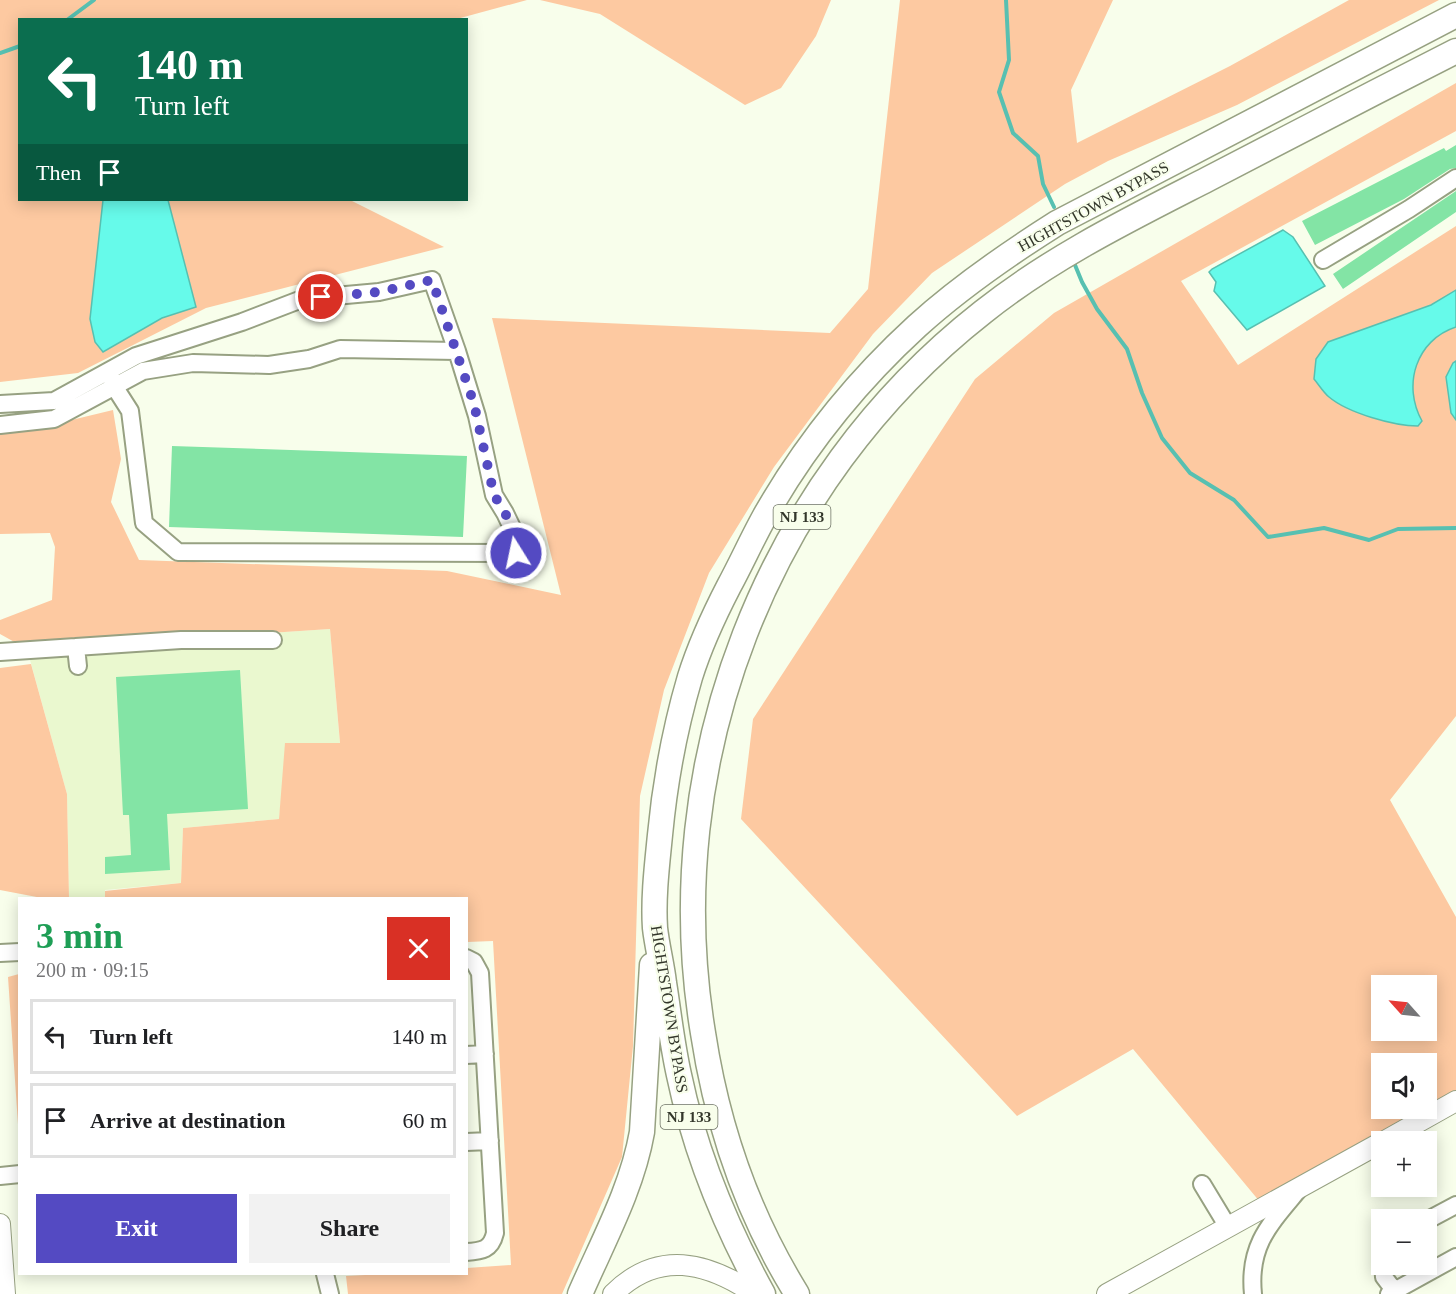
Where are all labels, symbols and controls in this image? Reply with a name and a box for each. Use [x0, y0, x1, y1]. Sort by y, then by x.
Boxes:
icon: left [36, 42, 114, 120]
text: 140 m [135, 42, 244, 88]
text: Turn left [135, 91, 229, 121]
icon: arrive [93, 156, 126, 189]
street label: HIGHTSTOWN BYPASS [1015, 158, 1171, 255]
text: Then [36, 160, 81, 185]
pin [295, 271, 346, 322]
icon: arrive [304, 280, 337, 313]
road number: NJ 133 [774, 505, 830, 529]
position arrow [484, 521, 548, 585]
text: 3 min [36, 916, 123, 956]
button: close [387, 917, 450, 980]
street label: HIGHTSTOWN BYPASS [648, 924, 691, 1094]
text: 200 m · 09:15 [36, 959, 149, 981]
north arrow [1371, 975, 1437, 1041]
map controls [1371, 975, 1437, 1275]
icon: left [39, 1020, 72, 1053]
text: Turn left [90, 1024, 173, 1049]
text: 140 m [391, 1024, 447, 1049]
button: sound [1371, 1053, 1437, 1119]
icon: arrive [39, 1104, 72, 1137]
road number: NJ 133 [660, 1105, 718, 1129]
text: Arrive at destination [90, 1108, 286, 1133]
text: 60 m [402, 1108, 447, 1133]
button: + [1371, 1131, 1437, 1197]
button: Exit [36, 1194, 237, 1263]
button: Share [249, 1194, 450, 1263]
button: − [1371, 1209, 1437, 1275]

